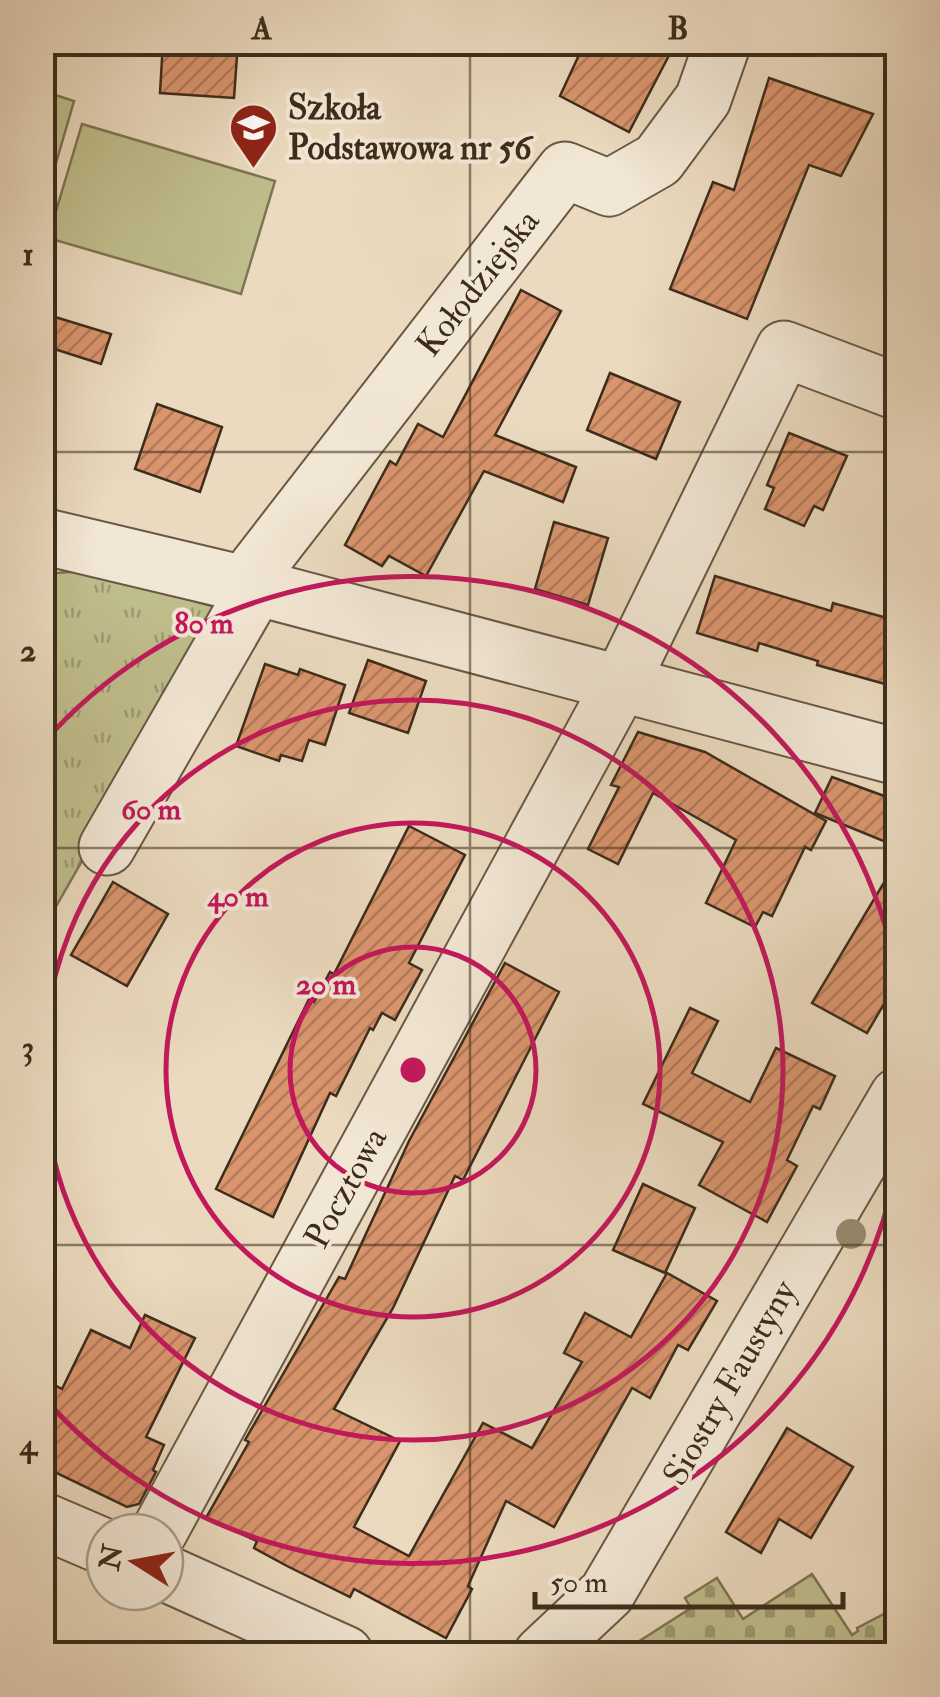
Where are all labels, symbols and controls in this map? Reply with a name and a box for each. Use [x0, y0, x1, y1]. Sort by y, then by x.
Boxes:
text: A [250, 9, 273, 49]
text: B [668, 9, 688, 49]
place label: Szkoła Podstawowa nr 56 [288, 86, 534, 170]
school or university icon: Szkoła Podstawowa nr 56 [227, 102, 279, 170]
street label: Kołodziejska [407, 200, 550, 366]
text: 1 [22, 235, 34, 275]
text: 80 m [174, 605, 234, 642]
text: 2 [20, 631, 36, 671]
text: 60 m [121, 791, 182, 828]
text: 40 m [206, 878, 269, 915]
text: 20 m [296, 966, 357, 1003]
text: 3 [22, 1028, 34, 1068]
centre of rings [395, 1052, 431, 1088]
street label: Pocztowa [295, 1119, 397, 1256]
street label: Siostry Faustyny [654, 1272, 807, 1493]
text: 4 [18, 1425, 38, 1465]
north arrow [85, 1512, 185, 1612]
text: N [92, 1541, 132, 1574]
scale bar [535, 1547, 842, 1609]
text: 50 m [550, 1564, 608, 1601]

